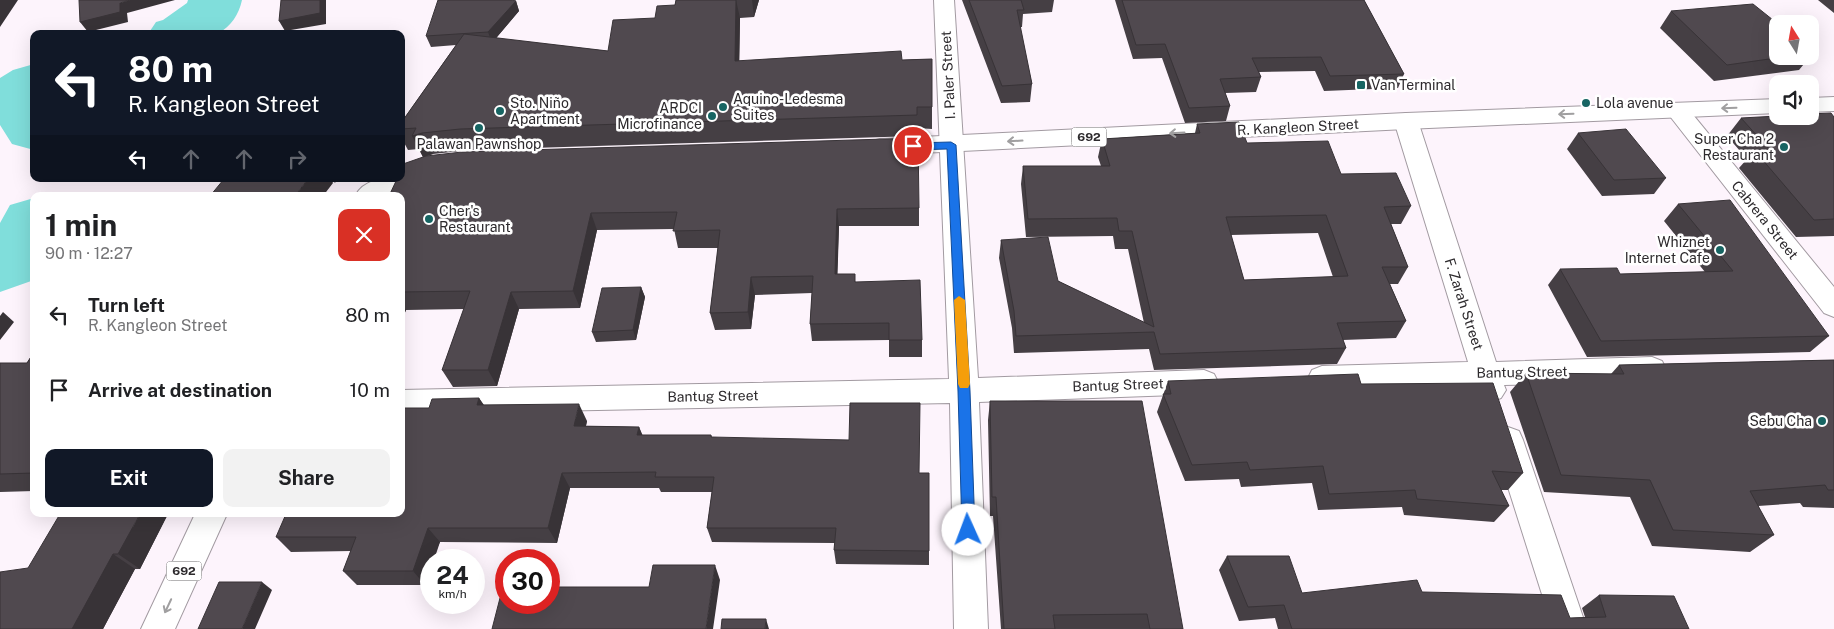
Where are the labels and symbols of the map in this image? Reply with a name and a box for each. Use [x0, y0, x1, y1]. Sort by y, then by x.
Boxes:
north arrow [1769, 15, 1819, 65]
street label: I. Paler Street [938, 30, 958, 120]
place label: Van Terminal [1371, 77, 1455, 93]
marker: Van Terminal [1355, 79, 1367, 91]
place label: Aquino-Ledesma Suites [733, 91, 843, 123]
place label: Sto. Niño Apartment [510, 95, 580, 127]
place label: Lola avenue [1596, 95, 1674, 111]
marker: Lola avenue [1580, 97, 1592, 109]
place label: ARDCI Microfinance [617, 100, 702, 132]
marker: Aquino-Ledesma Suites [717, 101, 729, 113]
one-way arrow [1721, 103, 1737, 112]
marker: Sto. Niño Apartment [494, 105, 506, 117]
marker: ARDCI Microfinance [706, 110, 718, 122]
one-way arrow [1559, 110, 1575, 119]
street label: R. Kangleon Street [1237, 116, 1359, 138]
marker: Palawan Pawnshop [473, 122, 485, 134]
pin [892, 125, 934, 167]
road number: 692 [1072, 128, 1106, 146]
one-way arrow [1169, 128, 1185, 137]
place label: Super Cha 2 Restaurant [1694, 131, 1774, 163]
place label: Palawan Pawnshop [417, 136, 541, 152]
one-way arrow [1007, 136, 1023, 145]
marker: Super Cha 2 Restaurant [1778, 141, 1790, 153]
street label: Cabrera Street [1729, 178, 1801, 262]
place label: Cher's Restaurant [439, 203, 511, 235]
marker: Cher's Restaurant [423, 213, 435, 225]
place label: Whiznet Internet Cafe [1625, 234, 1710, 266]
marker: Whiznet Internet Cafe [1714, 244, 1726, 256]
street label: F. Zarah Street [1442, 256, 1486, 352]
street label: Bantug Street [1476, 363, 1568, 381]
street label: Bantug Street [1072, 375, 1164, 395]
street label: Bantug Street [667, 387, 759, 405]
place label: Sebu Cha [1749, 413, 1812, 429]
marker: Sebu Cha [1816, 415, 1828, 427]
position arrow [941, 503, 993, 555]
speed limit sign: 30 [495, 549, 560, 614]
road number: 692 [166, 562, 202, 580]
one-way arrow [163, 598, 173, 613]

